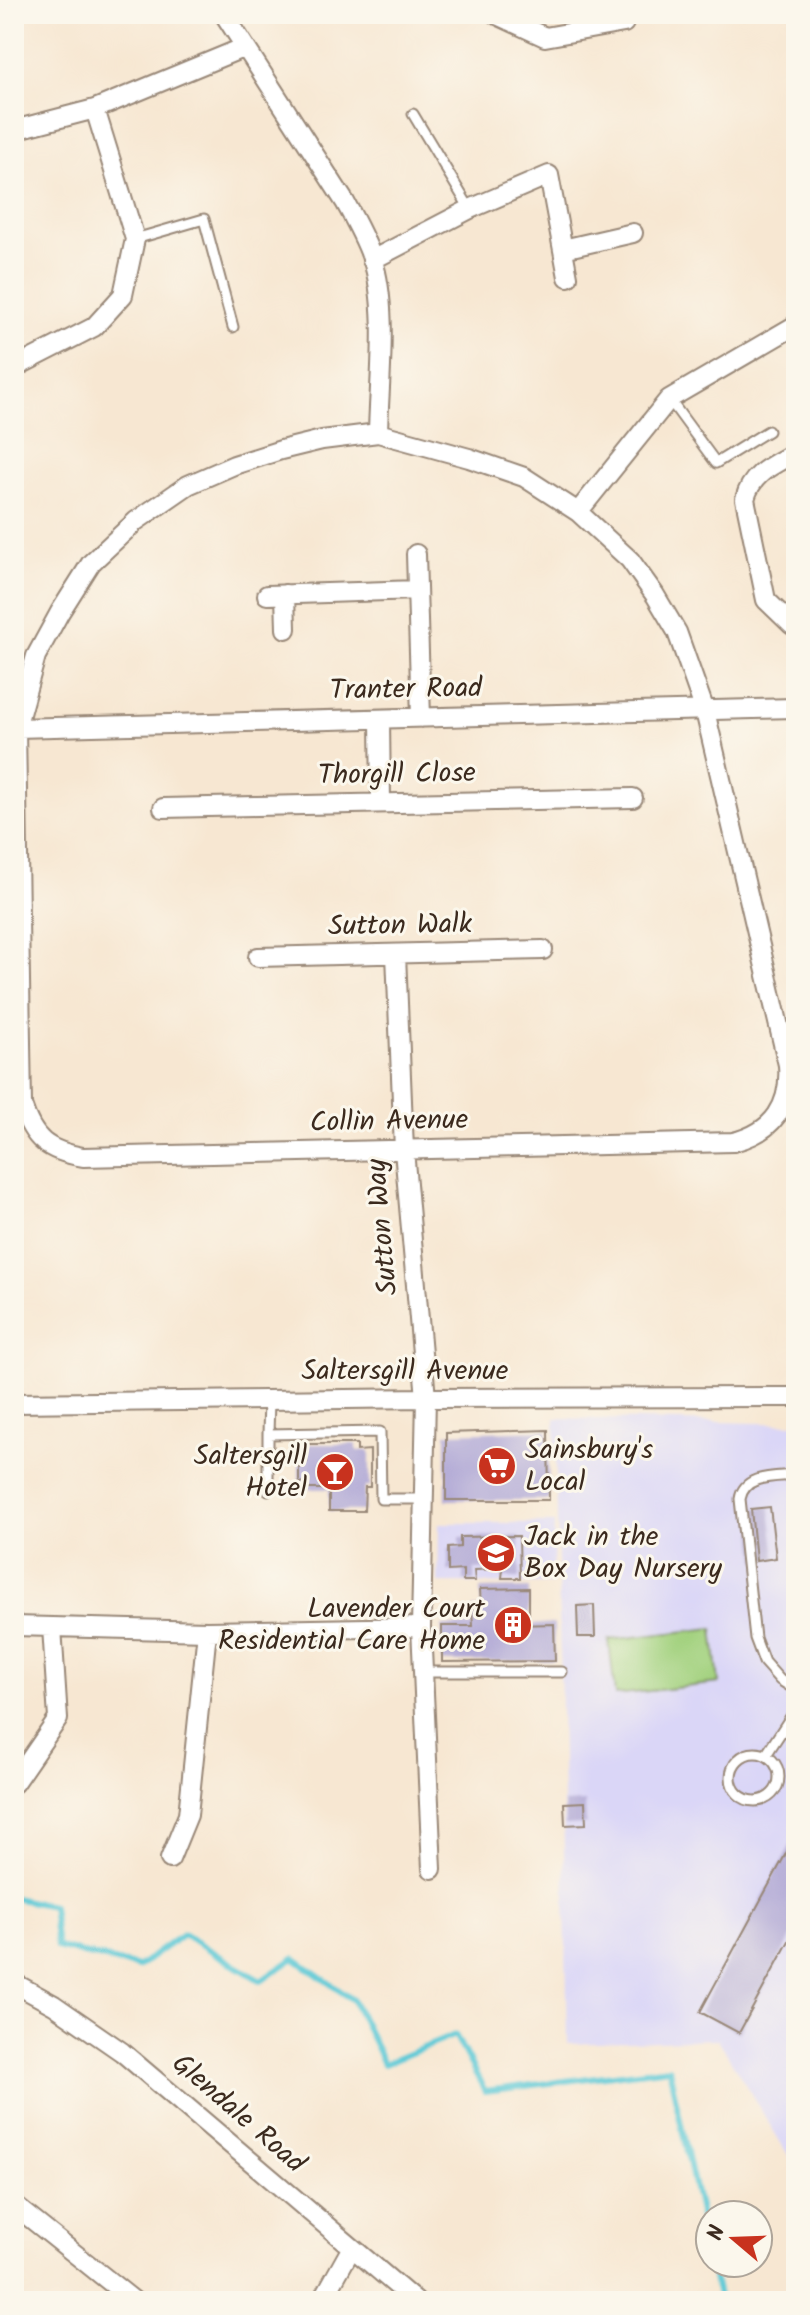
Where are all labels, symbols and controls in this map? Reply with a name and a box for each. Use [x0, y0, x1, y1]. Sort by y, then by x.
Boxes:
street label: Tranter Road [329, 666, 484, 714]
street label: Thorgill Close [318, 751, 477, 799]
street label: Sutton Walk [328, 902, 473, 950]
street label: Collin Avenue [309, 1098, 469, 1146]
street label: Sutton Way [355, 1156, 411, 1297]
street label: Saltersgill Avenue [302, 1349, 509, 1394]
place label: Sainsbury's Local [525, 1428, 653, 1505]
place label: Saltersgill Hotel [194, 1434, 307, 1511]
supermarket icon: Sainsbury's Local [476, 1445, 518, 1487]
bar icon: Saltersgill Hotel [314, 1451, 356, 1493]
place label: Jack in the Box Day Nursery [524, 1515, 723, 1592]
school or university icon: Jack in the Box Day Nursery [475, 1532, 517, 1574]
place label: Lavender Court Residential Care Home [218, 1587, 486, 1664]
building icon: Lavender Court Residential Care Home [492, 1604, 534, 1646]
street label: Glendale Road [161, 2043, 316, 2186]
north arrow [694, 2199, 774, 2279]
text: N [699, 2221, 736, 2246]

